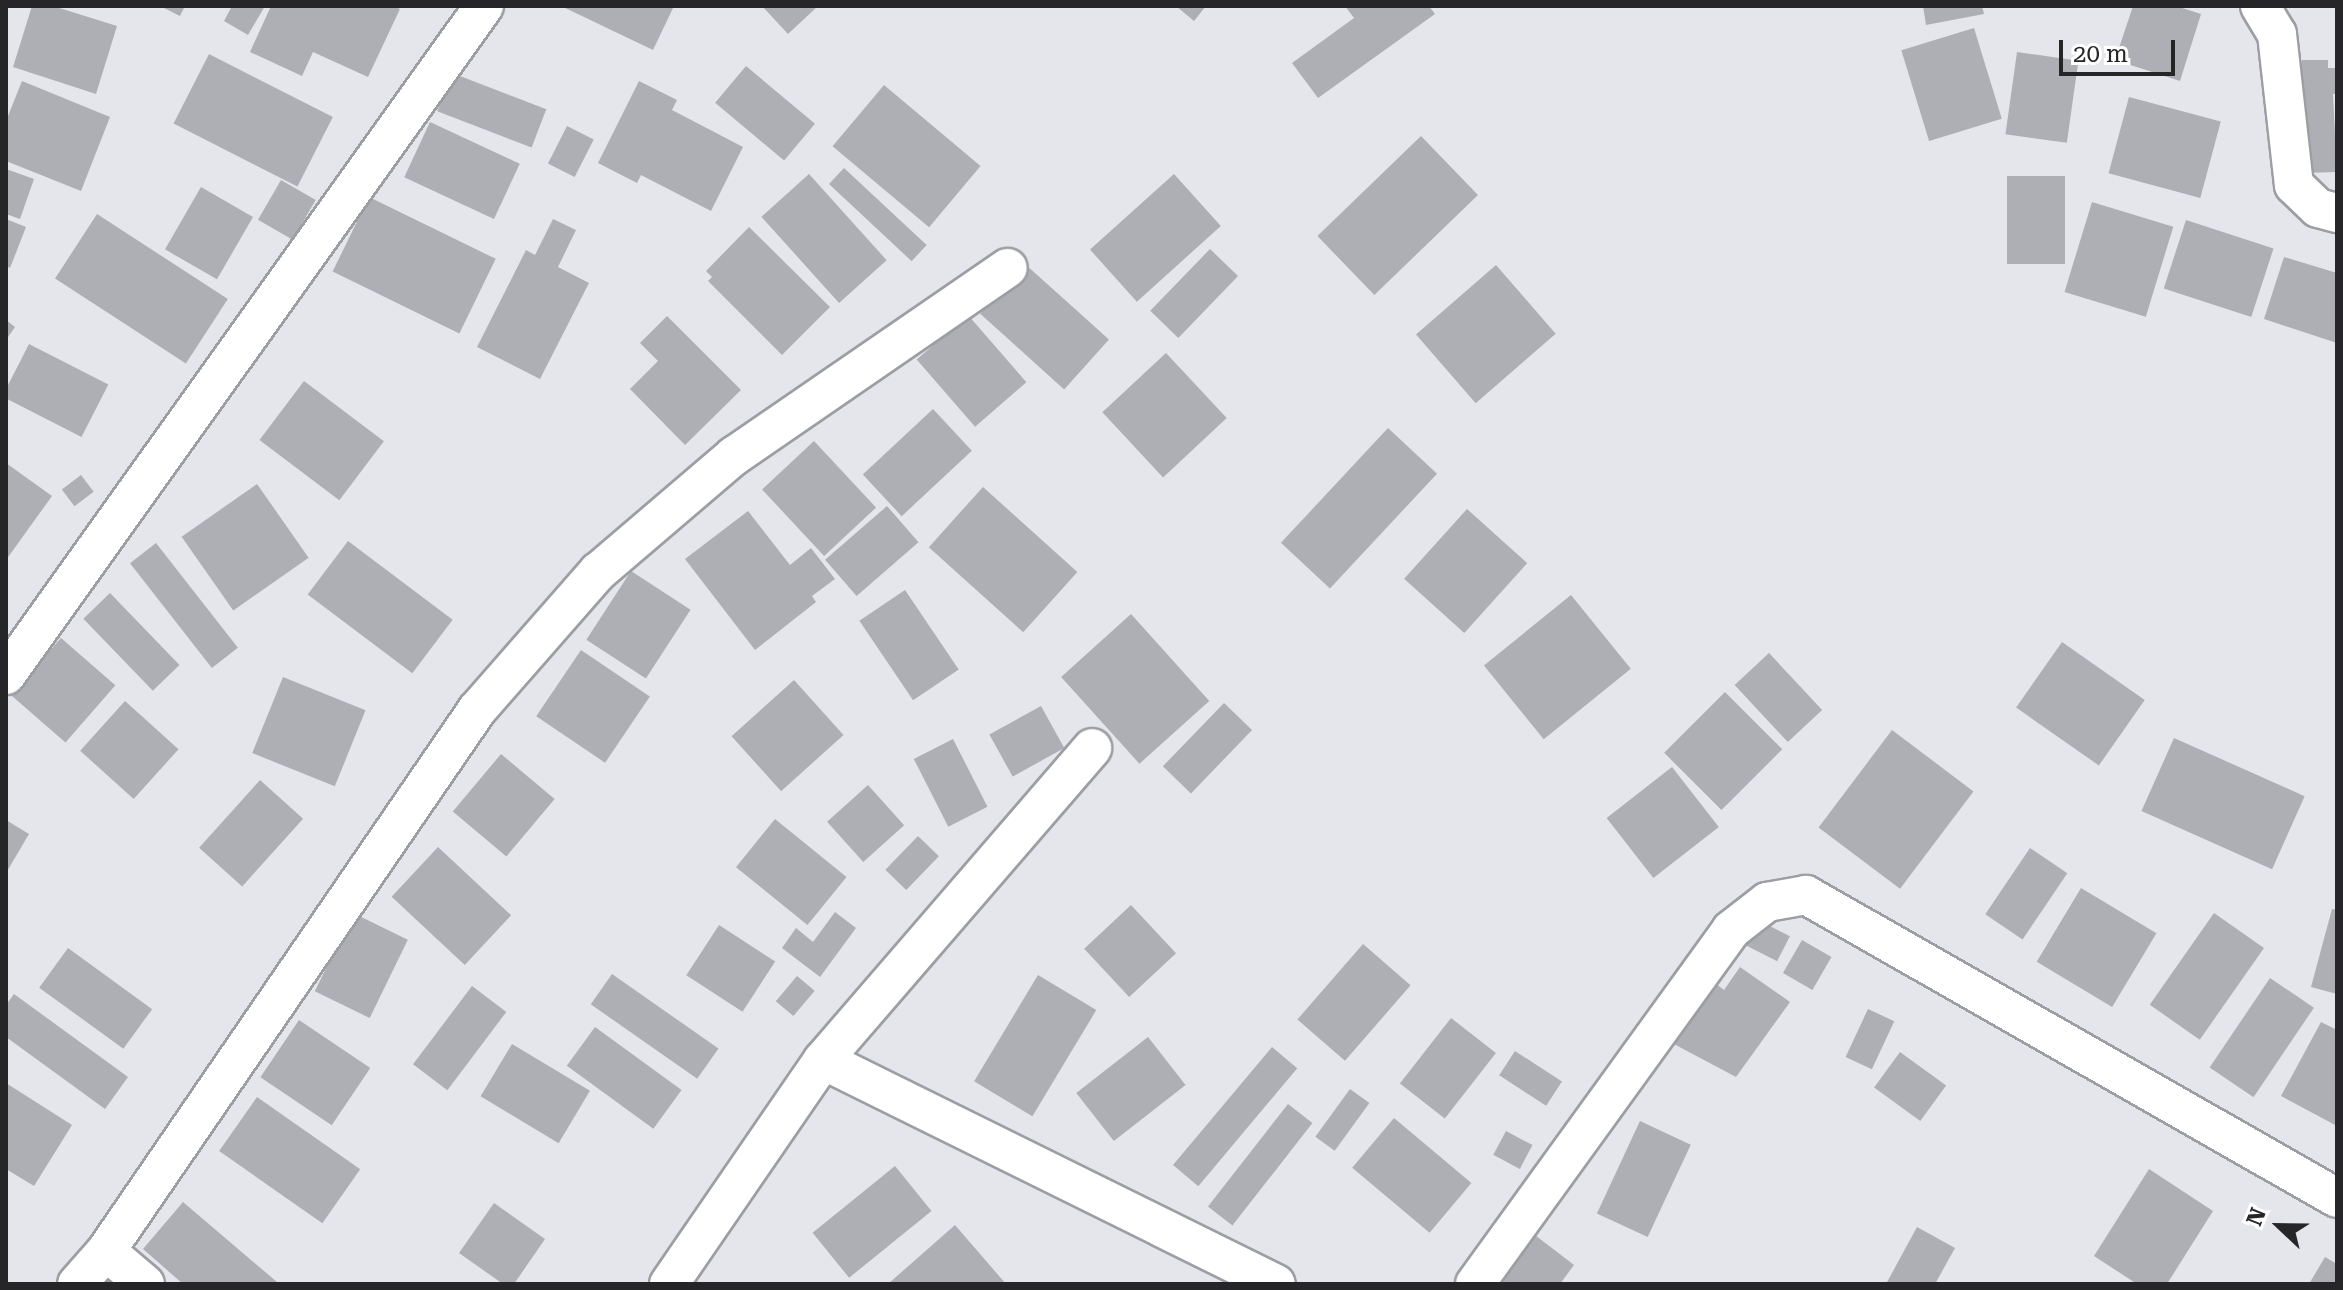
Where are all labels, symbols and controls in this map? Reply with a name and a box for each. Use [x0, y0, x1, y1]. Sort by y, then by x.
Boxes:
scale bar [2063, 24, 2179, 74]
text: 20 m [2073, 40, 2128, 68]
north arrow [2239, 1186, 2319, 1266]
text: N [2242, 1204, 2271, 1229]

